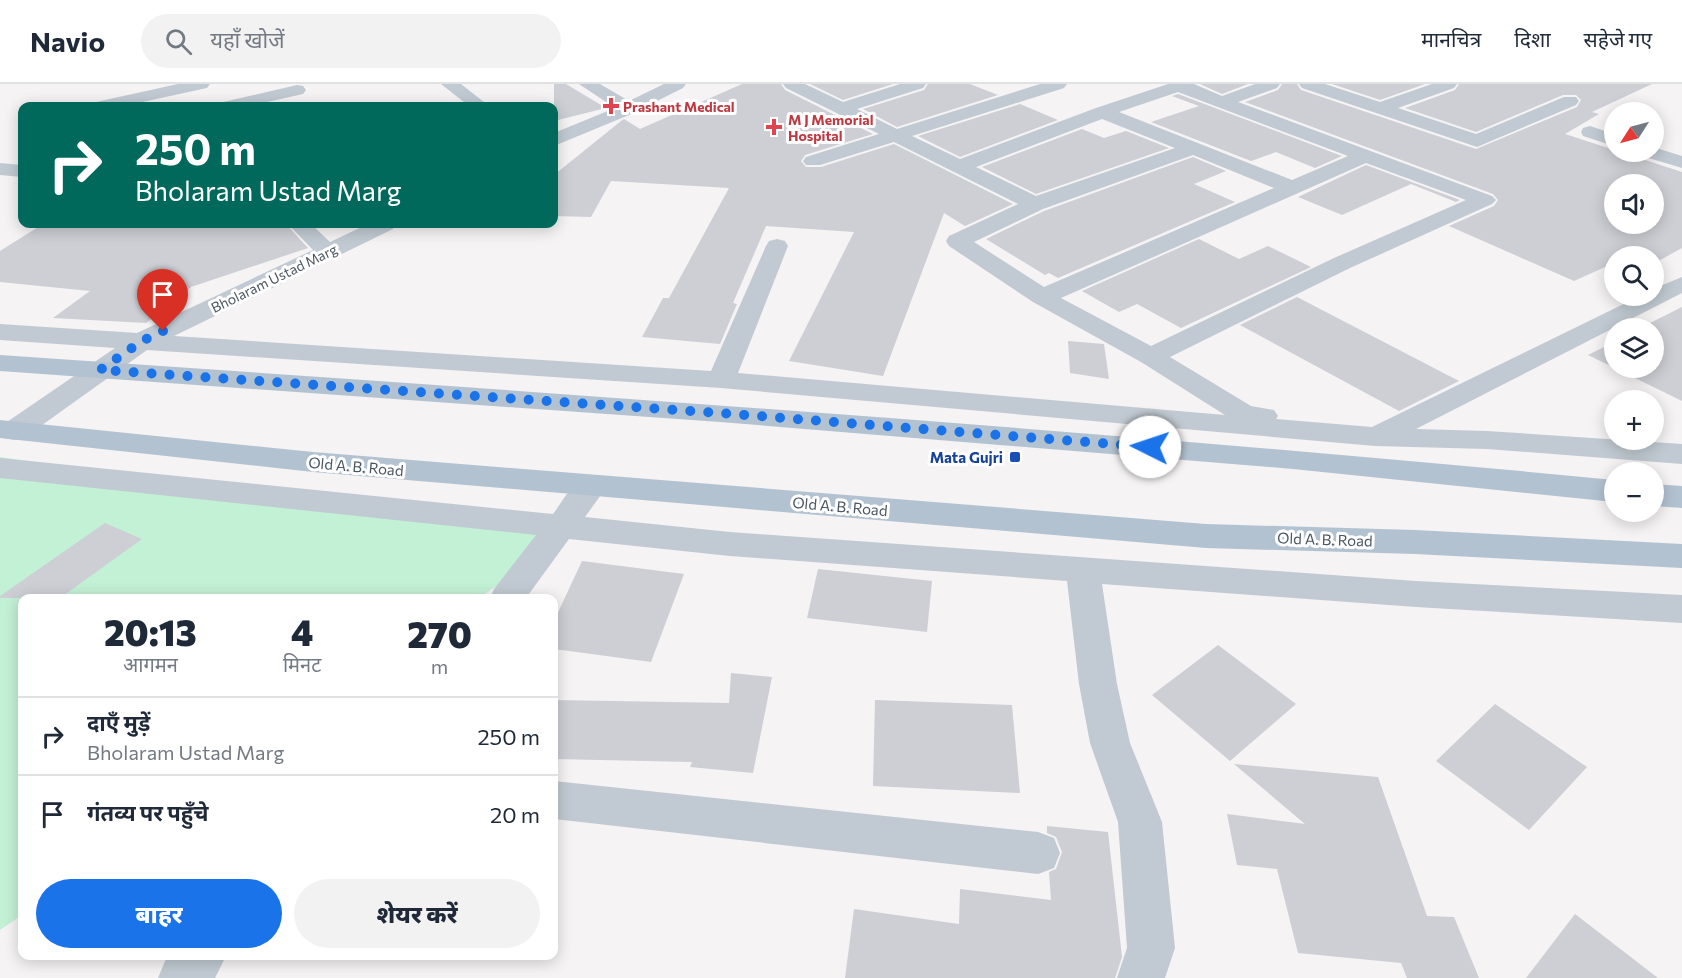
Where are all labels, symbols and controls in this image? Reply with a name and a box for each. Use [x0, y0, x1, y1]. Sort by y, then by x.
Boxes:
search box [141, 14, 561, 68]
text: Navio [30, 24, 105, 58]
icon: search [162, 25, 195, 58]
text: यहाँ खोजें [210, 26, 285, 53]
text: मानचित्र [1421, 26, 1481, 51]
text: दिशा [1514, 26, 1551, 51]
text: सहेजे गए [1584, 26, 1652, 51]
place label: Prashant Medical [623, 98, 735, 115]
marker: Prashant Medical [604, 99, 618, 113]
north arrow [1604, 102, 1664, 162]
map controls [1604, 102, 1664, 522]
place label: M J Memorial Hospital [788, 111, 874, 144]
marker: M J Memorial Hospital [765, 118, 783, 136]
text: 250 m [135, 122, 256, 174]
icon: right [36, 126, 114, 204]
text: Bholaram Ustad Marg [135, 174, 401, 207]
button: sound [1604, 174, 1664, 234]
street label: Bholaram Ustad Marg [208, 240, 340, 316]
button: search [1604, 246, 1664, 306]
pin [137, 269, 188, 331]
icon: arrive [146, 278, 179, 311]
button: layers [1604, 318, 1664, 378]
button: + [1604, 390, 1664, 450]
position arrow [1118, 415, 1182, 479]
place label: Mata Gujri [930, 448, 1003, 466]
marker: Mata Gujri [1008, 450, 1022, 464]
street label: Old A. B. Road [308, 453, 404, 479]
button: − [1604, 462, 1664, 522]
street label: Old A. B. Road [792, 493, 888, 519]
street label: Old A. B. Road [1277, 528, 1373, 550]
text: 20:13 [104, 609, 197, 653]
text: 4 [291, 609, 313, 653]
text: 270 [407, 611, 472, 655]
text: आगमन [123, 652, 178, 676]
text: मिनट [283, 652, 321, 676]
text: m [431, 654, 448, 678]
text: दाएँ मुड़ें [87, 709, 150, 736]
icon: right [36, 720, 69, 753]
text: 250 m [477, 723, 540, 750]
text: Bholaram Ustad Marg [87, 740, 284, 764]
icon: arrive [36, 798, 69, 831]
text: गंतव्य पर पहुँचे [87, 799, 209, 826]
text: 20 m [490, 801, 540, 828]
button: बाहर [36, 879, 282, 948]
button: शेयर करें [294, 879, 540, 948]

